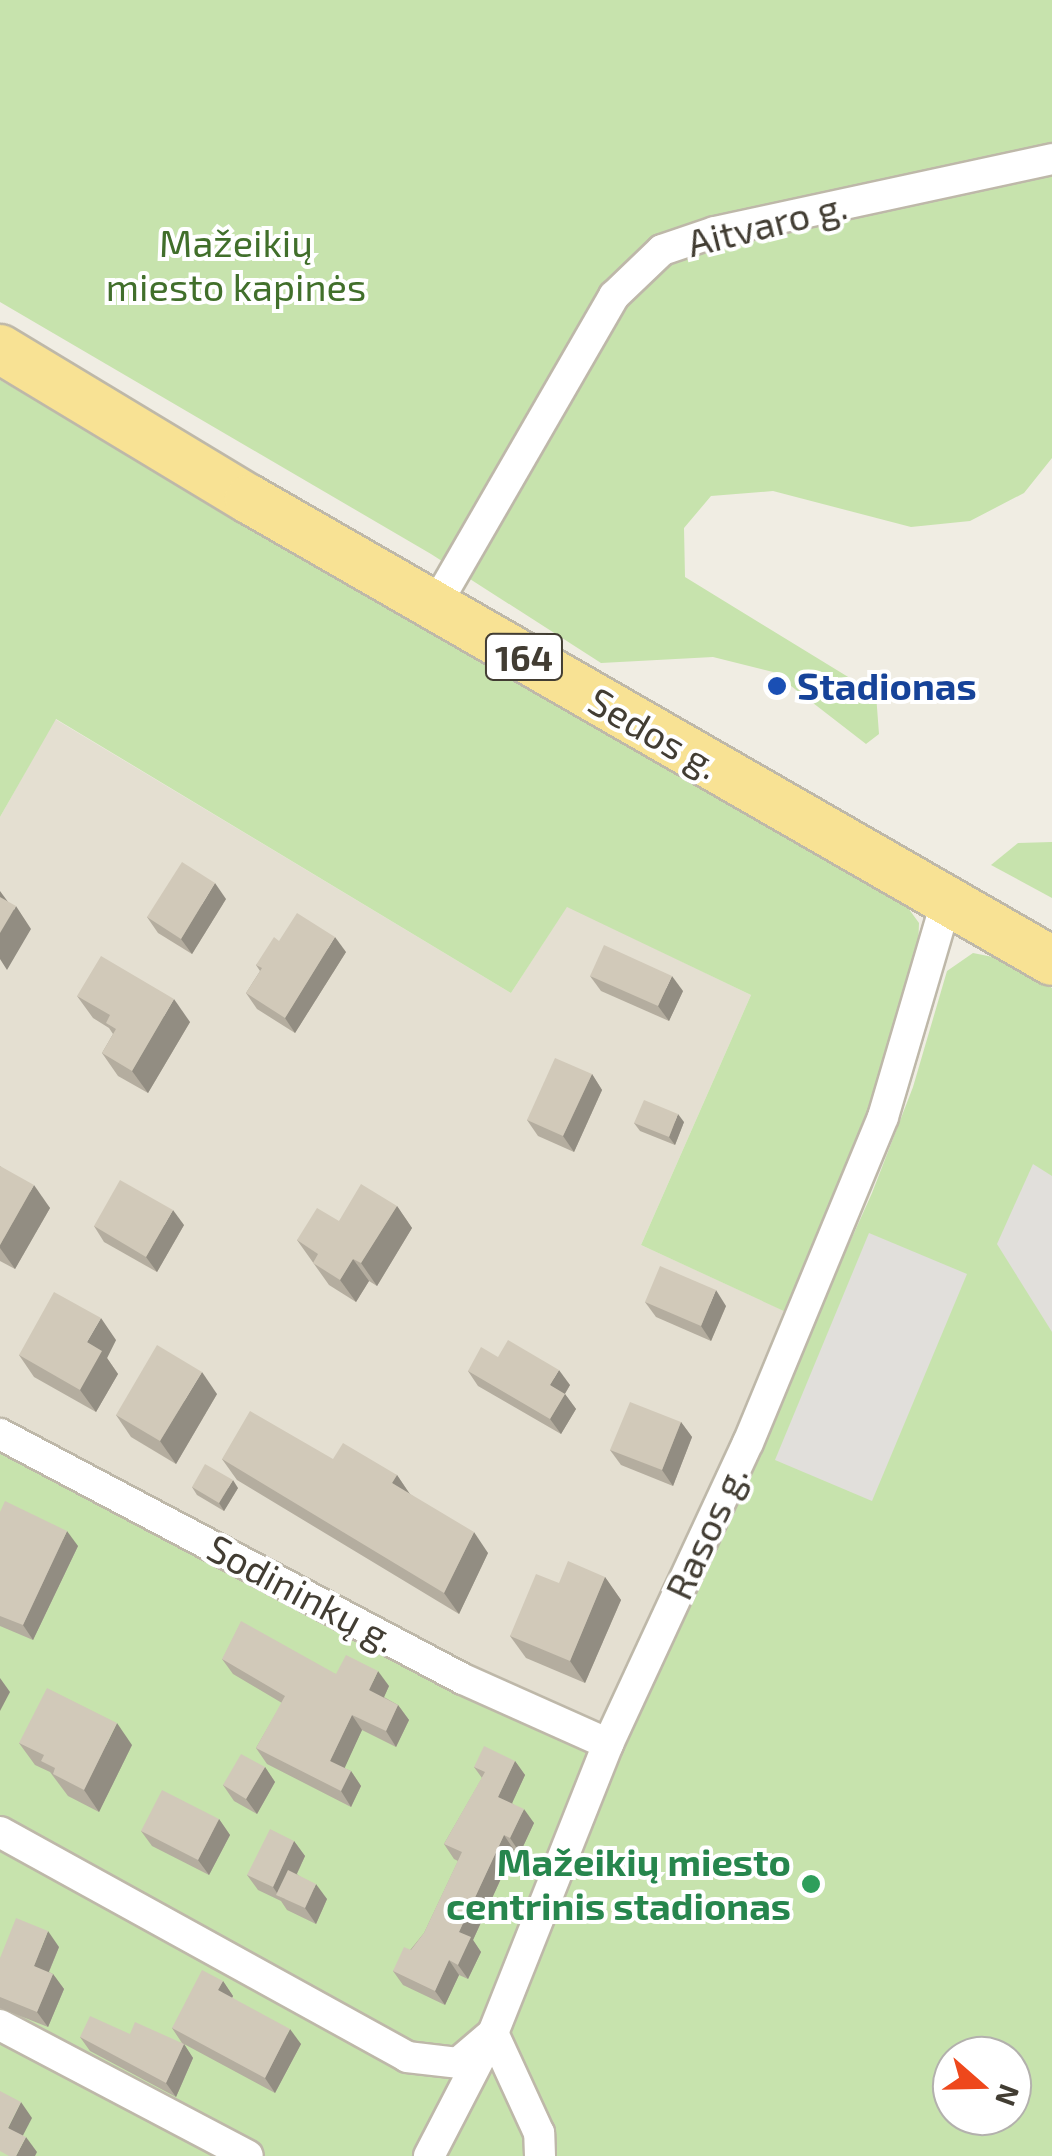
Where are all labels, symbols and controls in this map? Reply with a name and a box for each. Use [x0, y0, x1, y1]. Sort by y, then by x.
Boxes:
street label: Aitvaro g. [682, 182, 852, 266]
park label: Mažeikių miesto kapinės [106, 220, 366, 310]
road number: 164 [484, 627, 564, 687]
place label: Stadionas [797, 663, 977, 709]
marker: Stadionas [766, 675, 788, 697]
street label: Sedos g. [581, 678, 727, 788]
street label: Rasos g. [655, 1458, 757, 1606]
street label: Sodininkų g. [200, 1524, 404, 1662]
place label: Mažeikių miesto centrinis stadionas [446, 1839, 791, 1928]
marker: Mažeikių miesto centrinis stadionas [800, 1873, 822, 1895]
north arrow [932, 2036, 1032, 2136]
text: N [989, 2080, 1028, 2111]

